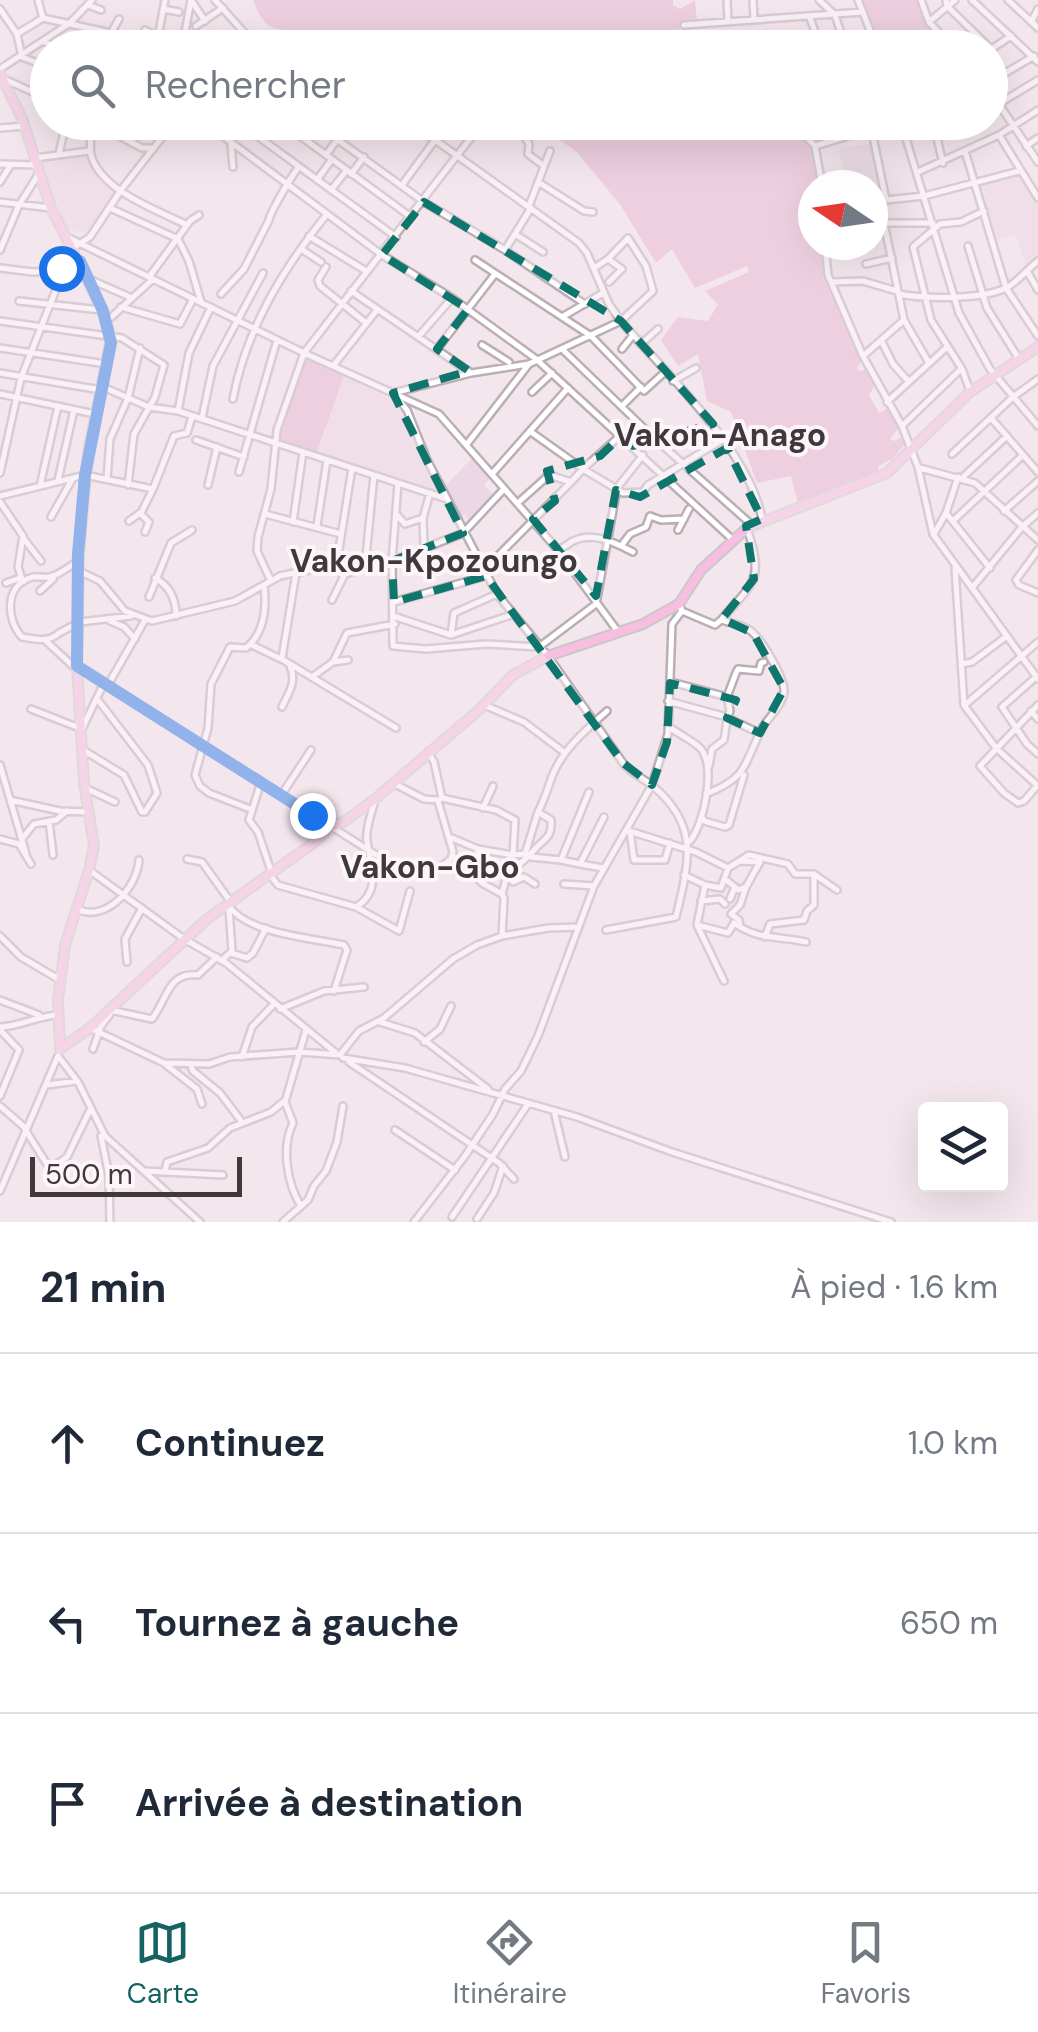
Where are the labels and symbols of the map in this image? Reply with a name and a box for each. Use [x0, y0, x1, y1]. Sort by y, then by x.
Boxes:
north arrow [798, 170, 888, 260]
route start [39, 246, 85, 292]
district label: Vakon-Anago [614, 414, 826, 456]
district label: Vakon-Kpozoungo [290, 540, 578, 582]
route end [290, 793, 336, 839]
district label: Vakon-Gbo [340, 846, 520, 888]
scale bar [30, 1152, 242, 1196]

